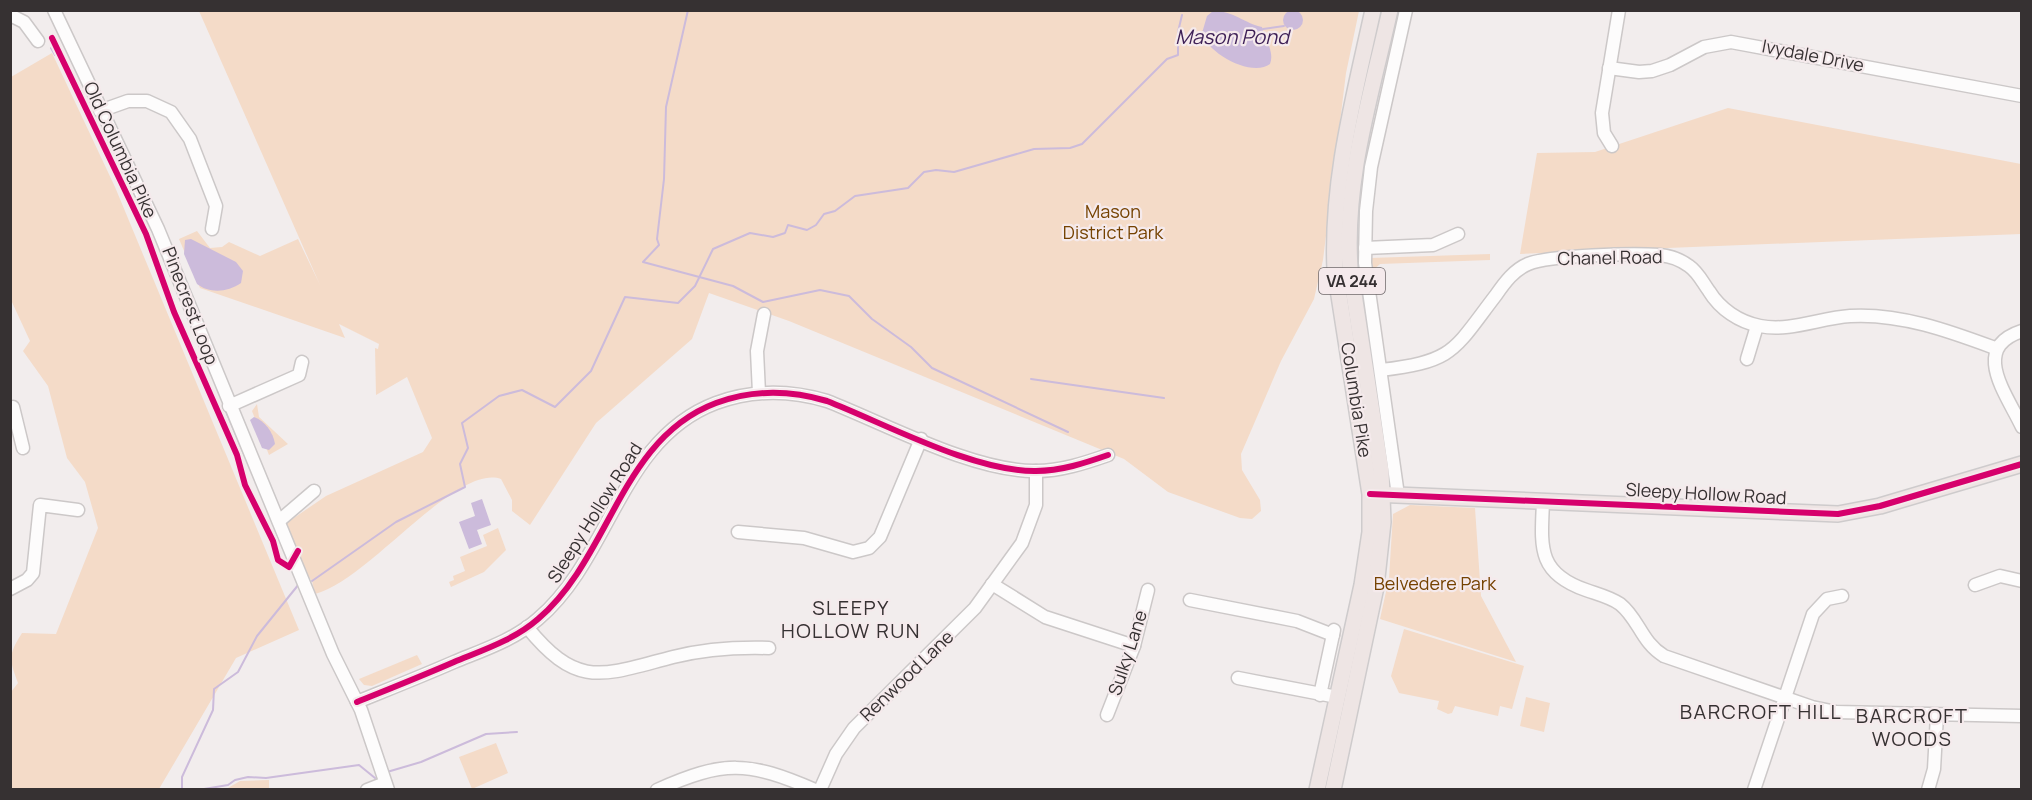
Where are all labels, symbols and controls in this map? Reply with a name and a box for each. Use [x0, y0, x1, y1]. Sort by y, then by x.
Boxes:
water label: Mason Pond [1175, 23, 1292, 50]
street label: Ivydale Drive [1760, 33, 1866, 77]
street label: Old Columbia Pike [79, 77, 163, 222]
park label: Mason District Park [1063, 199, 1164, 244]
street label: Pinecrest Loop [157, 243, 224, 368]
street label: Chanel Road [1557, 244, 1663, 270]
road number: VA 244 [1319, 268, 1385, 294]
street label: Columbia Pike [1336, 340, 1378, 459]
street label: Sleepy Hollow Road [541, 438, 647, 587]
street label: Sleepy Hollow Road [1625, 477, 1787, 509]
park label: Belvedere Park [1374, 571, 1497, 595]
district label: SLEEPY HOLLOW RUN [781, 594, 921, 644]
street label: Sulky Lane [1102, 607, 1152, 698]
street label: Renwood Lane [854, 624, 958, 726]
district label: BARCROFT HILL [1680, 698, 1842, 725]
district label: BARCROFT WOODS [1856, 702, 1968, 752]

